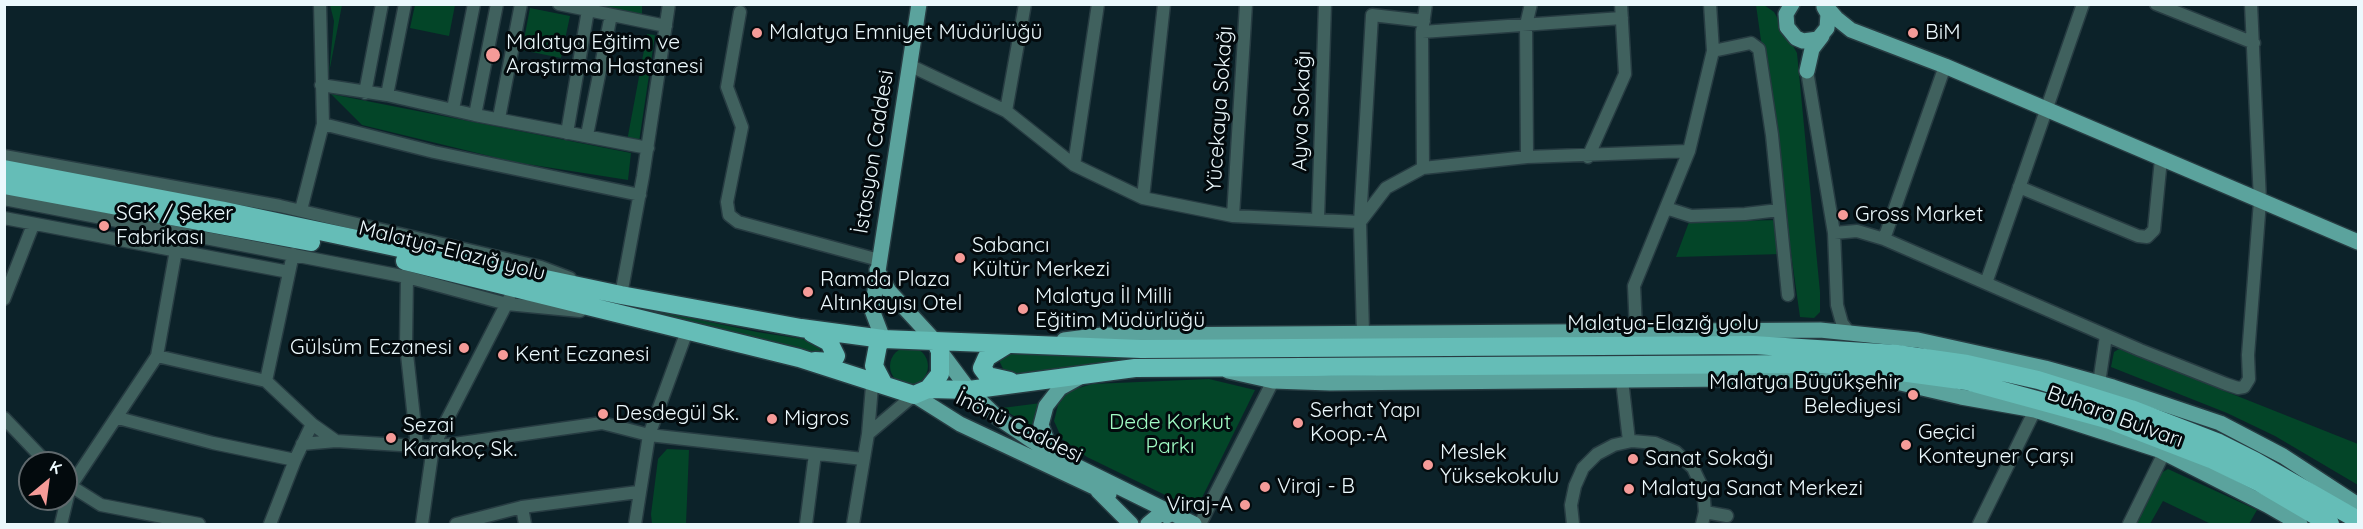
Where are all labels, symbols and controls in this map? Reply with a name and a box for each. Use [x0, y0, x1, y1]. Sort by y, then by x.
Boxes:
place label: Malatya Emniyet Müdürlüğü [769, 20, 1043, 46]
place label: BiM [1925, 20, 1961, 46]
street label: Yücekaya Sokağı [1202, 25, 1238, 193]
marker: Malatya Emniyet Müdürlüğü [750, 26, 764, 40]
marker: BiM [1906, 26, 1920, 40]
place label: Malatya Eğitim ve Araştırma Hastanesi [506, 30, 703, 80]
marker: Malatya Eğitim ve Araştırma Hastanesi [484, 46, 502, 64]
street label: Ayva Sokağı [1287, 50, 1317, 172]
street label: İstasyon Caddesi [849, 68, 899, 236]
place label: SGK / Şeker Fabrikası [116, 201, 233, 251]
place label: Gross Market [1855, 202, 1983, 228]
marker: Gross Market [1836, 208, 1850, 222]
street label: Malatya-Elazığ yolu [356, 216, 548, 286]
marker: SGK / Şeker Fabrikası [97, 219, 111, 233]
place label: Sabancı Kültür Merkezi [972, 233, 1110, 283]
marker: Sabancı Kültür Merkezi [953, 251, 967, 265]
place label: Ramda Plaza Altınkayısı Otel [820, 267, 962, 317]
place label: Malatya İl Milli Eğitim Müdürlüğü [1035, 284, 1205, 334]
marker: Ramda Plaza Altınkayısı Otel [801, 285, 815, 299]
marker: Malatya İl Milli Eğitim Müdürlüğü [1016, 302, 1030, 316]
street label: Malatya-Elazığ yolu [1567, 311, 1759, 337]
place label: Gülsüm Eczanesi [290, 335, 452, 361]
marker: Gülsüm Eczanesi [457, 341, 471, 355]
place label: Kent Eczanesi [515, 342, 649, 368]
marker: Kent Eczanesi [496, 348, 510, 362]
place label: Malatya Büyükşehir Belediyesi [1709, 370, 1901, 420]
street label: Buhara Bulvarı [2044, 381, 2186, 453]
street label: İnönü Caddesi [951, 385, 1087, 469]
marker: Malatya Büyükşehir Belediyesi [1906, 388, 1920, 402]
place label: Serhat Yapı Koop.-A [1310, 398, 1420, 448]
place label: Desdegül Sk. [615, 401, 739, 427]
place label: Migros [784, 406, 849, 432]
marker: Desdegül Sk. [596, 407, 610, 421]
park label: Dede Korkut Parkı [1109, 410, 1231, 460]
marker: Migros [765, 412, 779, 426]
place label: Sezai Karakoç Sk. [403, 413, 517, 463]
marker: Serhat Yapı Koop.-A [1291, 416, 1305, 430]
place label: Geçici Konteyner Çarşı [1918, 420, 2074, 470]
marker: Sezai Karakoç Sk. [384, 431, 398, 445]
marker: Geçici Konteyner Çarşı [1899, 438, 1913, 452]
place label: Meslek Yüksekokulu [1440, 440, 1559, 490]
place label: Sanat Sokağı [1645, 446, 1773, 472]
north arrow [18, 451, 78, 511]
marker: Sanat Sokağı [1626, 452, 1640, 466]
text: K [46, 456, 65, 478]
marker: Meslek Yüksekokulu [1421, 458, 1435, 472]
place label: Viraj - B [1277, 474, 1355, 500]
place label: Malatya Sanat Merkezi [1641, 476, 1863, 502]
marker: Viraj - B [1258, 480, 1272, 494]
marker: Malatya Sanat Merkezi [1622, 482, 1636, 496]
place label: Viraj-A [1167, 492, 1233, 518]
marker: Viraj-A [1238, 498, 1252, 512]

